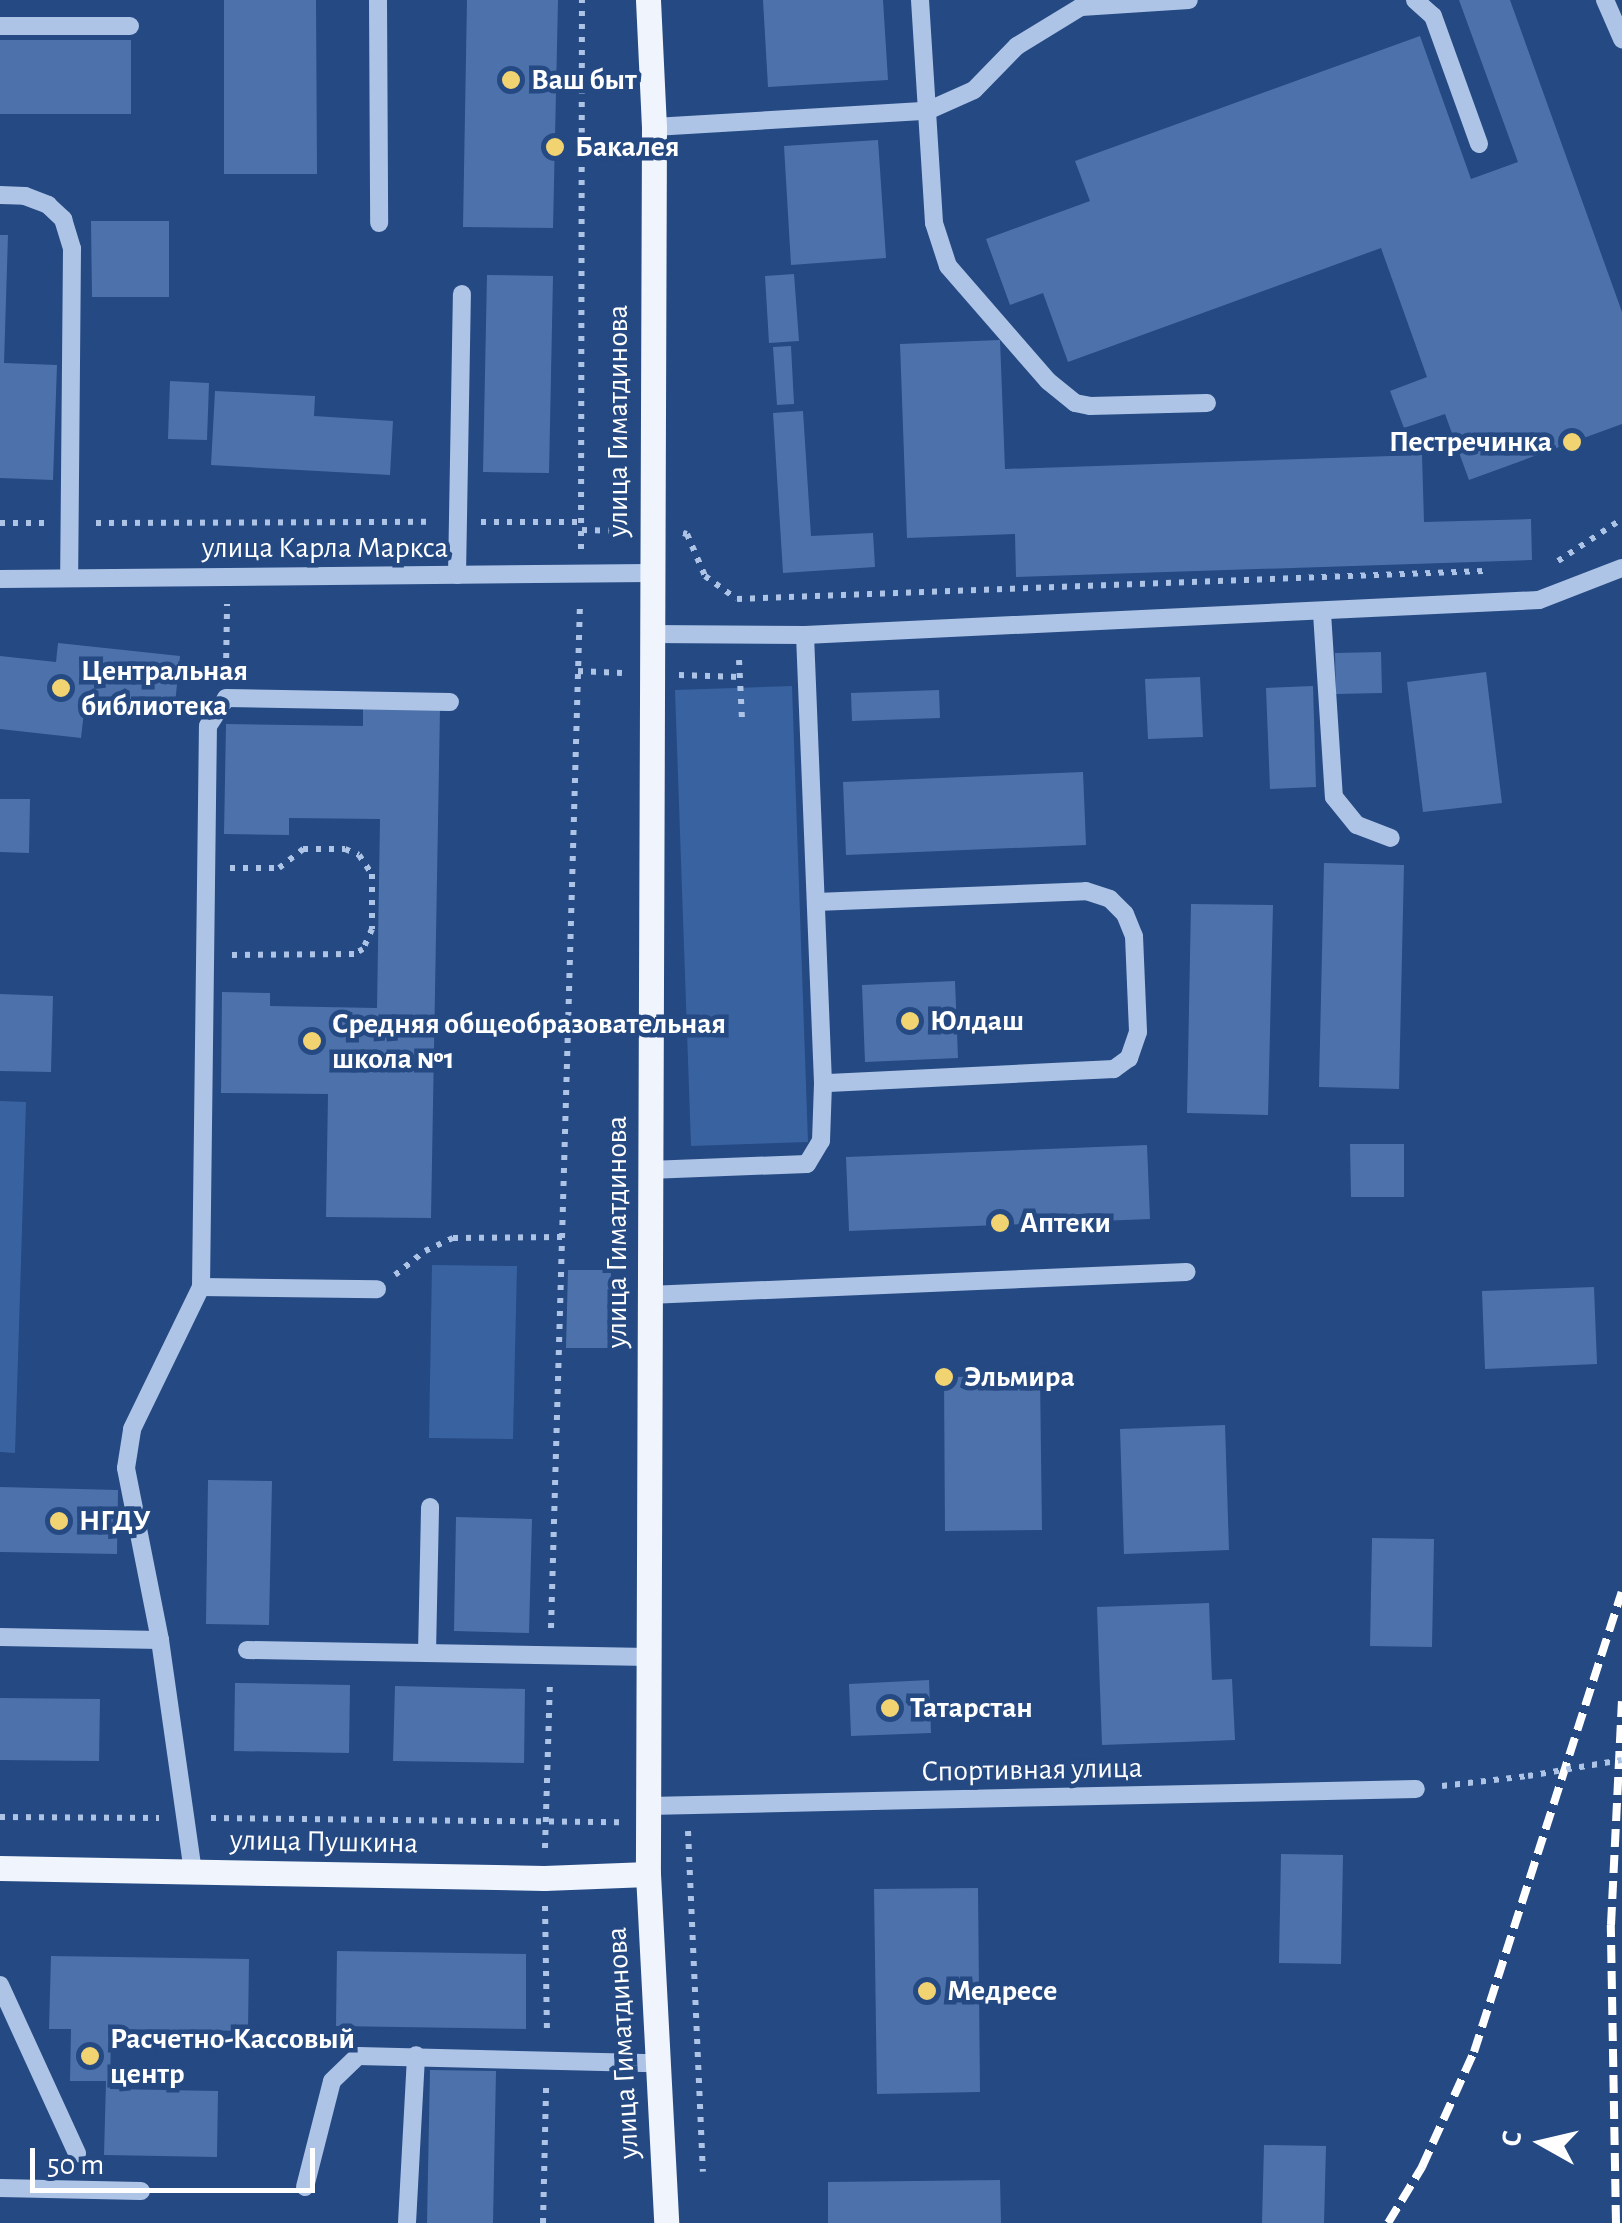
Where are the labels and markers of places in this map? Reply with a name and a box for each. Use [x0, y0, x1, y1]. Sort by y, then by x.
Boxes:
place label: Ваш быт [531, 62, 637, 98]
marker: Ваш быт [500, 69, 522, 91]
place label: Бакалея [575, 129, 679, 165]
marker: Бакалея [544, 136, 566, 158]
place label: Пестречинка [1389, 424, 1552, 460]
marker: Пестречинка [1561, 431, 1583, 453]
place label: Центральная библиотека [81, 653, 248, 724]
marker: Центральная библиотека [50, 677, 72, 699]
place label: Юлдаш [930, 1003, 1024, 1039]
place label: Средняя общеобразовательная школа №1 [332, 1006, 726, 1076]
marker: Юлдаш [899, 1010, 921, 1032]
marker: Средняя общеобразовательная школа №1 [301, 1030, 323, 1052]
place label: Аптеки [1020, 1205, 1111, 1241]
marker: Аптеки [989, 1212, 1011, 1234]
place label: Эльмира [964, 1359, 1075, 1395]
marker: Эльмира [933, 1366, 955, 1388]
place label: НГДУ [79, 1503, 151, 1539]
marker: НГДУ [48, 1510, 70, 1532]
place label: Татарстан [910, 1690, 1033, 1726]
marker: Татарстан [879, 1697, 901, 1719]
place label: Медресе [947, 1973, 1057, 2009]
marker: Медресе [916, 1980, 938, 2002]
place label: Расчетно-Кассовый центр [110, 2021, 355, 2092]
marker: Расчетно-Кассовый центр [79, 2045, 101, 2067]

